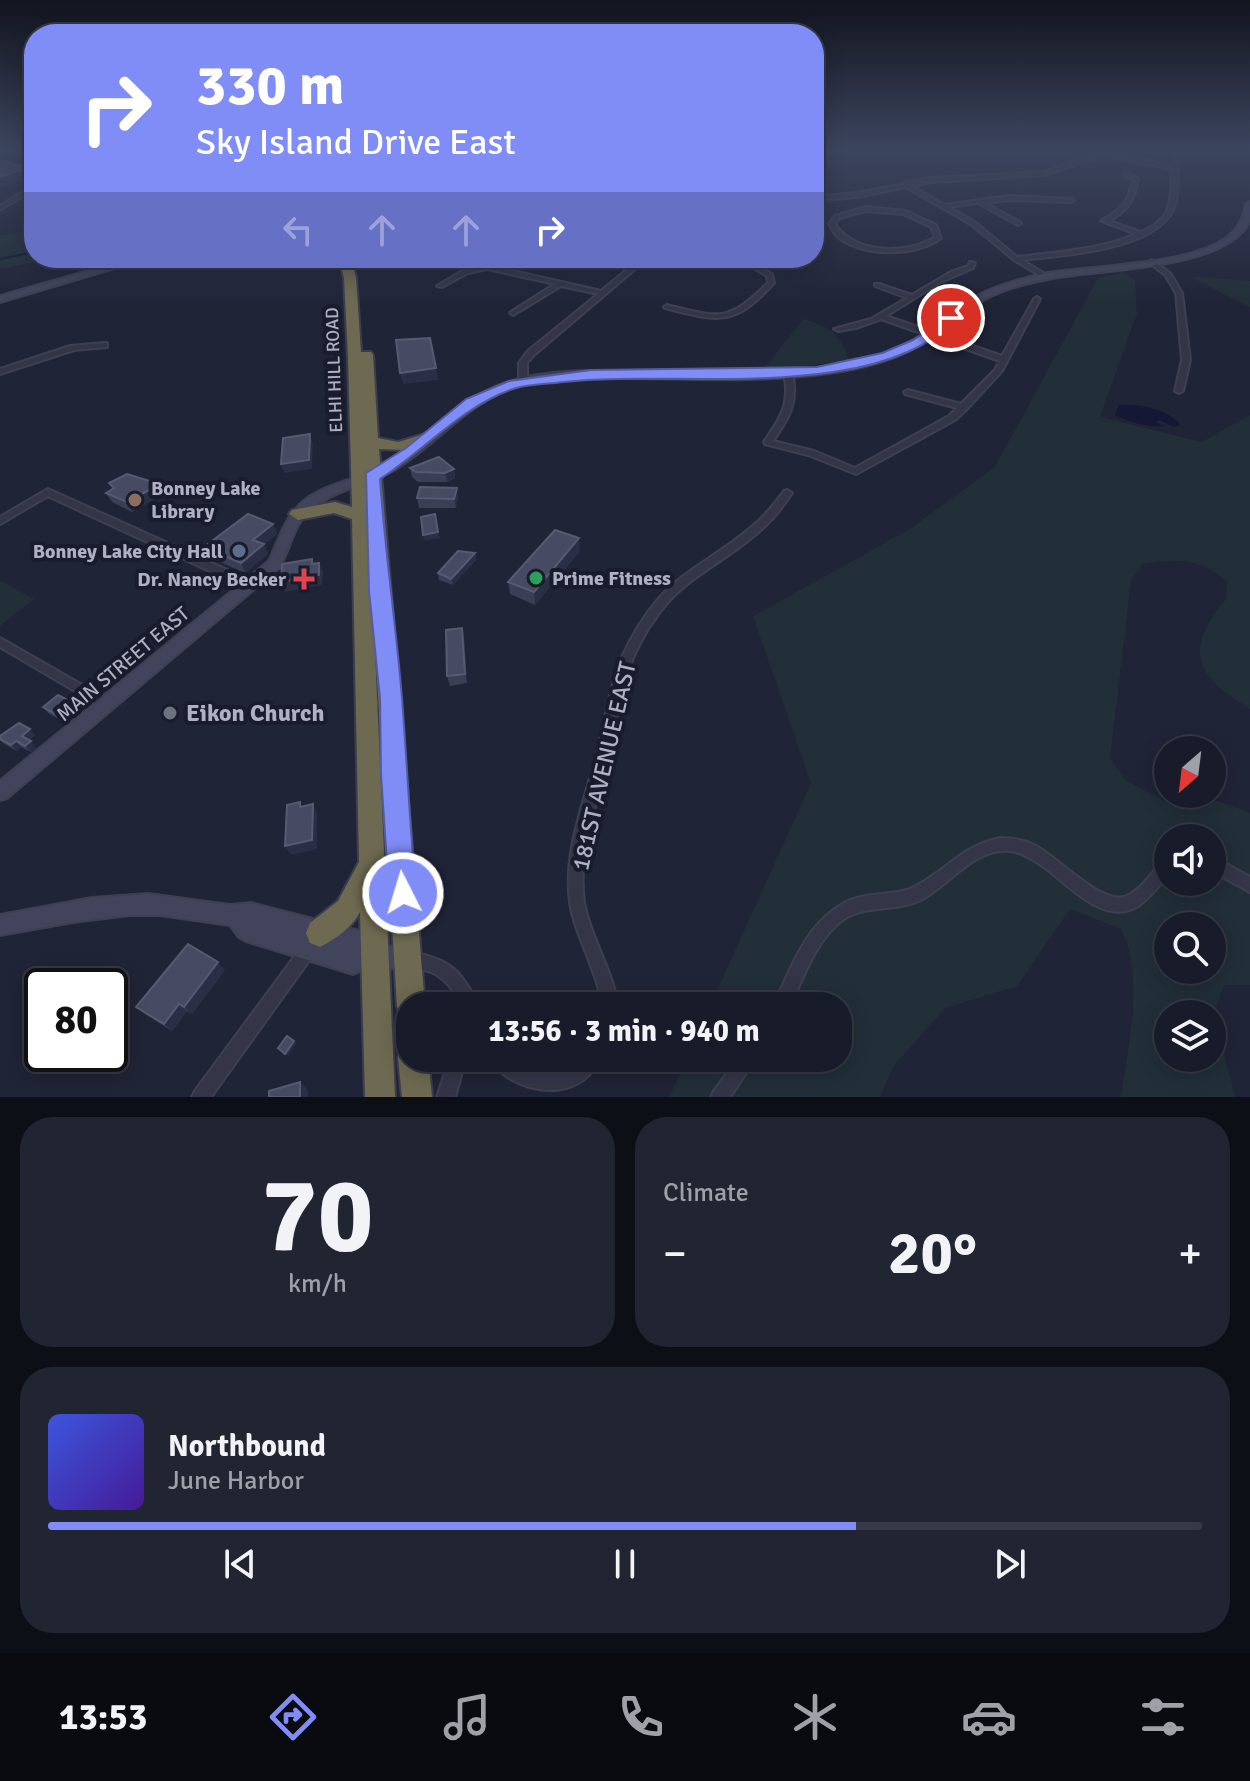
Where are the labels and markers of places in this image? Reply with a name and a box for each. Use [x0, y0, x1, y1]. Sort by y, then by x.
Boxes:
pin [917, 284, 985, 352]
place label: Bonney Lake Library [151, 476, 261, 524]
marker: Bonney Lake Library [126, 491, 144, 509]
place label: Bonney Lake City Hall [33, 539, 223, 564]
marker: Bonney Lake City Hall [230, 542, 248, 560]
place label: Prime Fitness [552, 566, 671, 591]
place label: Dr. Nancy Becker [137, 567, 286, 592]
marker: Dr. Nancy Becker [293, 568, 315, 590]
marker: Prime Fitness [527, 569, 545, 587]
place label: Eikon Church [186, 698, 324, 728]
marker: Eikon Church [161, 704, 179, 722]

